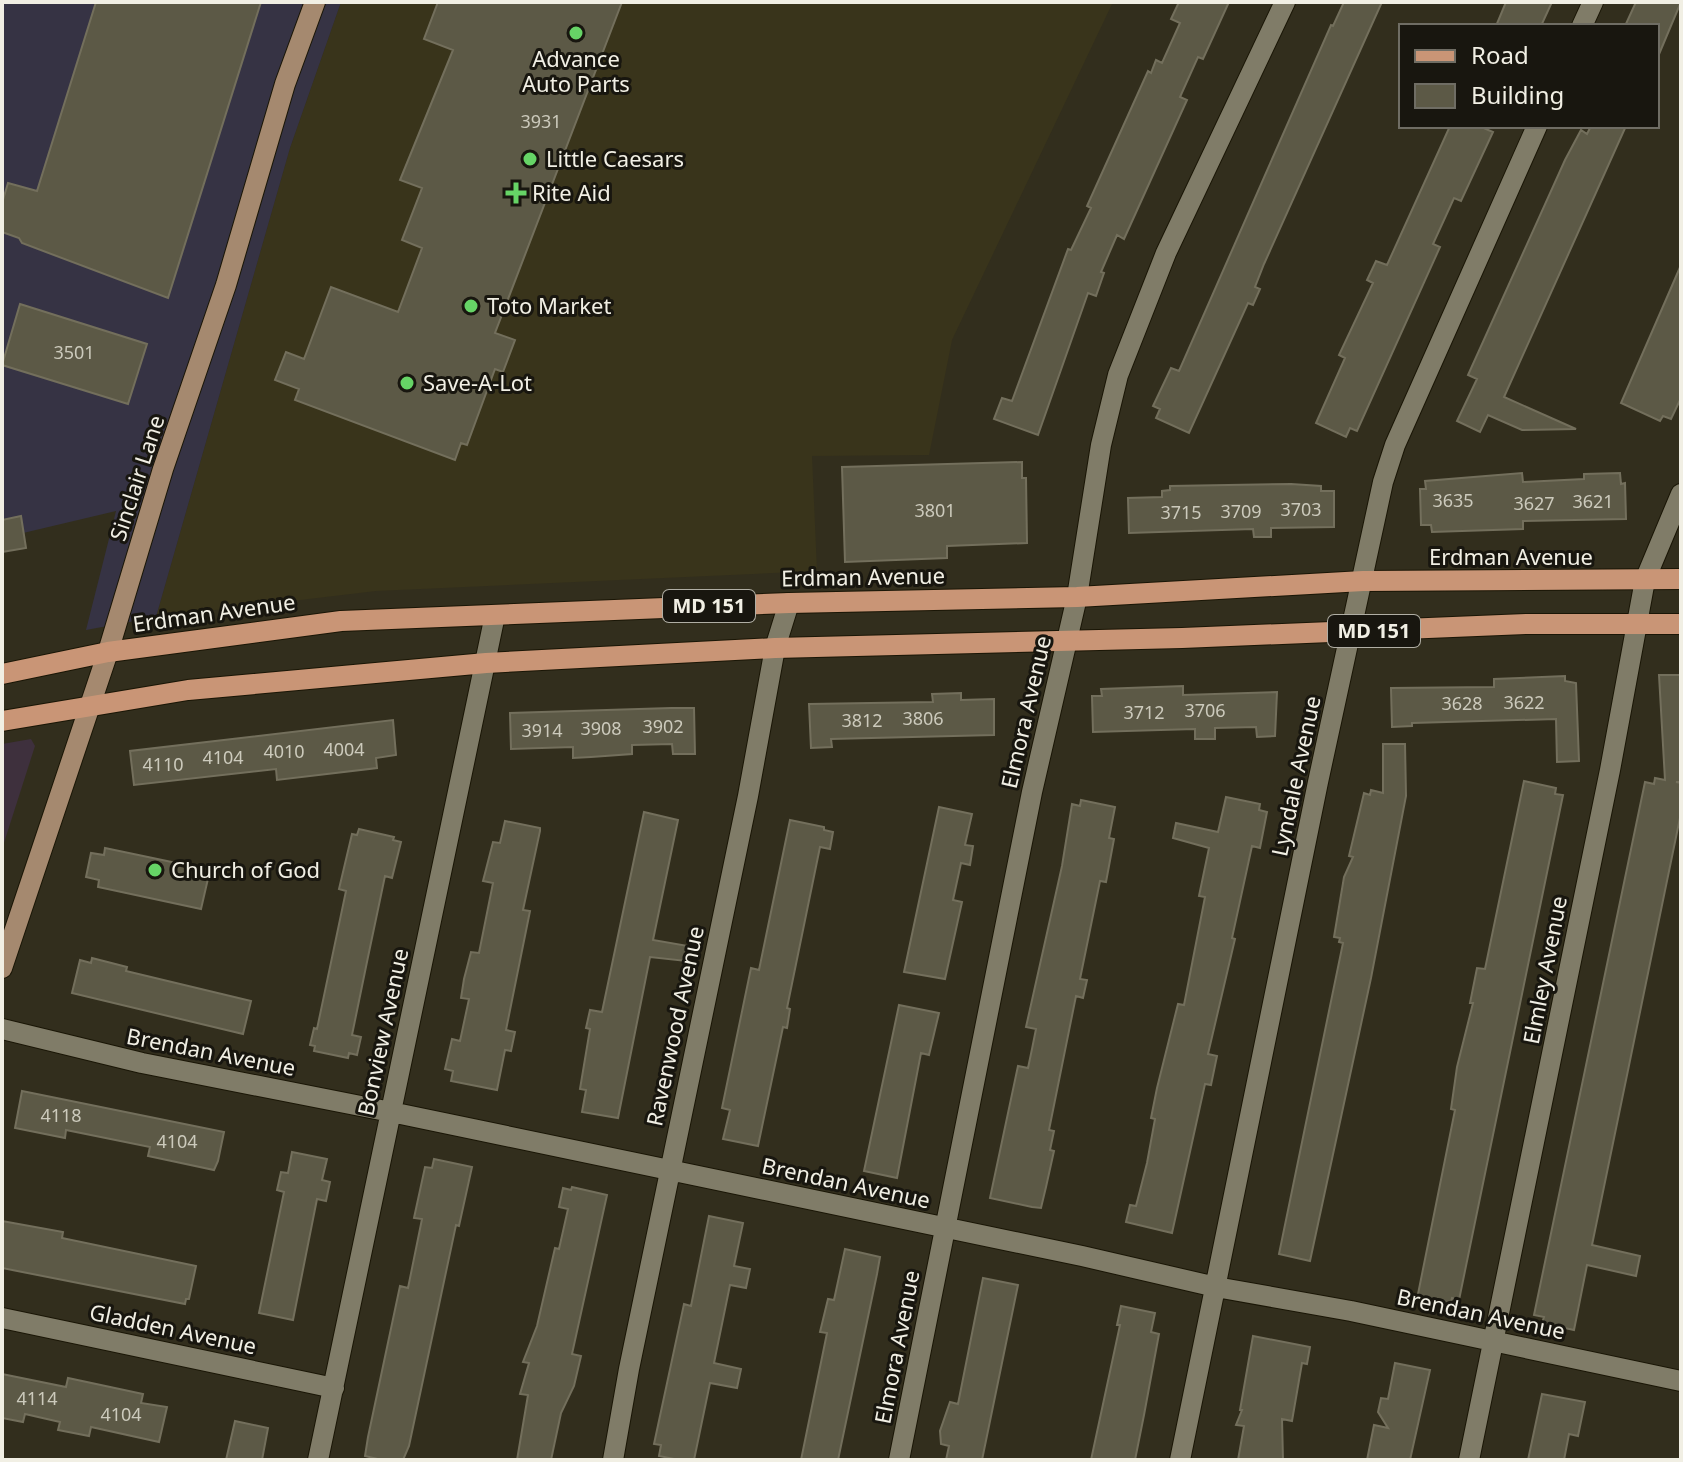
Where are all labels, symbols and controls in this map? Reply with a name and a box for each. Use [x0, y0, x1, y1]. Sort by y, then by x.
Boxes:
marker: Advance Auto Parts [567, 24, 585, 42]
legend [1399, 24, 1659, 128]
text: Road [1471, 38, 1529, 71]
place label: Advance Auto Parts [522, 43, 630, 98]
text: Building [1471, 78, 1564, 111]
house number: 3931 [520, 109, 562, 133]
place label: Little Caesars [546, 143, 684, 173]
marker: Little Caesars [521, 150, 539, 168]
place label: Rite Aid [532, 177, 611, 207]
marker: Rite Aid [507, 184, 525, 202]
place label: Toto Market [487, 290, 612, 320]
marker: Toto Market [462, 297, 480, 315]
house number: 3501 [53, 340, 95, 364]
place label: Save-A-Lot [423, 367, 532, 397]
marker: Save-A-Lot [398, 374, 416, 392]
street label: Sinclair Lane [102, 411, 170, 544]
house number: 3635 [1432, 488, 1474, 512]
house number: 3621 [1572, 489, 1614, 513]
house number: 3627 [1513, 491, 1555, 515]
house number: 3703 [1280, 497, 1322, 521]
house number: 3801 [914, 498, 956, 522]
house number: 3709 [1220, 499, 1262, 523]
house number: 3715 [1160, 500, 1202, 524]
street label: Erdman Avenue [1429, 541, 1593, 571]
street label: Erdman Avenue [781, 560, 945, 592]
street label: Erdman Avenue [131, 586, 297, 638]
road number: MD 151 [663, 590, 755, 622]
road number: MD 151 [1328, 615, 1420, 647]
street label: Elmora Avenue [993, 633, 1057, 791]
house number: 3622 [1503, 690, 1545, 714]
house number: 3628 [1441, 691, 1483, 715]
street label: Lyndale Avenue [1263, 693, 1327, 859]
house number: 3706 [1184, 698, 1226, 722]
house number: 3712 [1123, 700, 1165, 724]
house number: 3806 [902, 706, 944, 730]
house number: 3812 [841, 708, 883, 732]
house number: 3902 [642, 714, 684, 738]
house number: 3908 [580, 716, 622, 740]
house number: 3914 [521, 718, 563, 742]
house number: 4004 [323, 737, 365, 761]
house number: 4010 [263, 739, 305, 763]
house number: 4104 [202, 745, 244, 769]
house number: 4110 [142, 752, 184, 776]
place label: Church of God [171, 854, 320, 884]
marker: Church of God [146, 861, 164, 879]
street label: Elmley Avenue [1515, 893, 1573, 1046]
street label: Ravenwood Avenue [638, 923, 710, 1128]
street label: Bonview Avenue [350, 945, 414, 1118]
street label: Brendan Avenue [124, 1020, 298, 1082]
house number: 4118 [40, 1103, 82, 1127]
house number: 4104 [156, 1129, 198, 1153]
street label: Brendan Avenue [759, 1150, 933, 1215]
street label: Elmora Avenue [866, 1268, 926, 1426]
street label: Brendan Avenue [1394, 1281, 1568, 1346]
street label: Gladden Avenue [87, 1296, 259, 1360]
house number: 4114 [16, 1386, 58, 1410]
house number: 4104 [100, 1402, 142, 1426]

